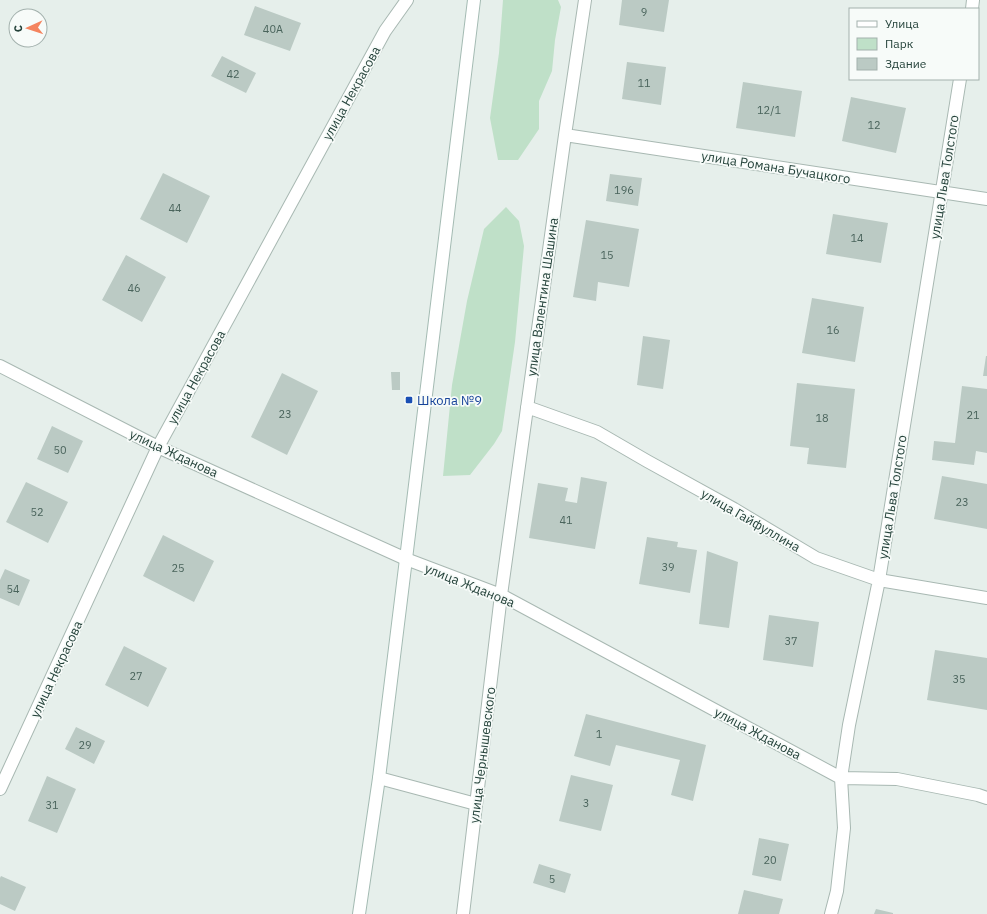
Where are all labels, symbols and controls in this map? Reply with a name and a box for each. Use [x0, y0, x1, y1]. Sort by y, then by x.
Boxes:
house number: 9 [641, 5, 647, 19]
north arrow [8, 8, 48, 48]
legend [849, 8, 979, 80]
text: Улица [885, 16, 919, 31]
house number: 40А [263, 22, 283, 36]
text: С [11, 25, 25, 32]
text: Парк [885, 36, 914, 51]
street label: улица Некрасова [319, 43, 384, 143]
text: Здание [885, 56, 927, 71]
house number: 42 [226, 67, 240, 81]
house number: 11 [637, 76, 651, 90]
house number: 12/1 [757, 103, 781, 117]
street label: улица Льва Толстого [926, 114, 963, 240]
house number: 12 [867, 118, 881, 132]
street label: улица Романа Бучацкого [700, 147, 852, 188]
house number: 196 [614, 183, 634, 197]
house number: 44 [168, 201, 182, 215]
street label: улица Валентина Шашина [523, 217, 562, 378]
house number: 14 [850, 231, 864, 245]
house number: 15 [600, 248, 614, 262]
house number: 46 [127, 281, 141, 295]
house number: 16 [826, 323, 840, 337]
street label: улица Некрасова [164, 327, 229, 427]
place label: Школа №9 [417, 392, 482, 409]
marker: Школа №9 [404, 395, 414, 405]
house number: 23 [278, 407, 292, 421]
house number: 21 [966, 408, 980, 422]
house number: 18 [815, 411, 829, 425]
street label: улица Жданова [127, 426, 221, 481]
street label: улица Льва Толстого [874, 434, 911, 560]
house number: 50 [53, 443, 67, 457]
street label: улица Гайфуллина [698, 485, 804, 556]
house number: 23 [955, 495, 969, 509]
house number: 52 [30, 505, 44, 519]
house number: 41 [559, 513, 573, 527]
street label: улица Жданова [422, 560, 517, 611]
house number: 39 [661, 560, 675, 574]
house number: 25 [171, 561, 185, 575]
house number: 54 [6, 582, 20, 596]
street label: улица Некрасова [27, 618, 86, 720]
house number: 37 [784, 634, 798, 648]
house number: 27 [129, 669, 143, 683]
house number: 35 [952, 672, 966, 686]
street label: улица Чернышевского [466, 686, 499, 824]
street label: улица Жданова [711, 703, 804, 763]
house number: 1 [596, 727, 603, 741]
house number: 29 [78, 738, 92, 752]
house number: 3 [583, 796, 589, 810]
house number: 31 [45, 798, 59, 812]
house number: 20 [763, 853, 777, 867]
house number: 5 [549, 872, 555, 886]

